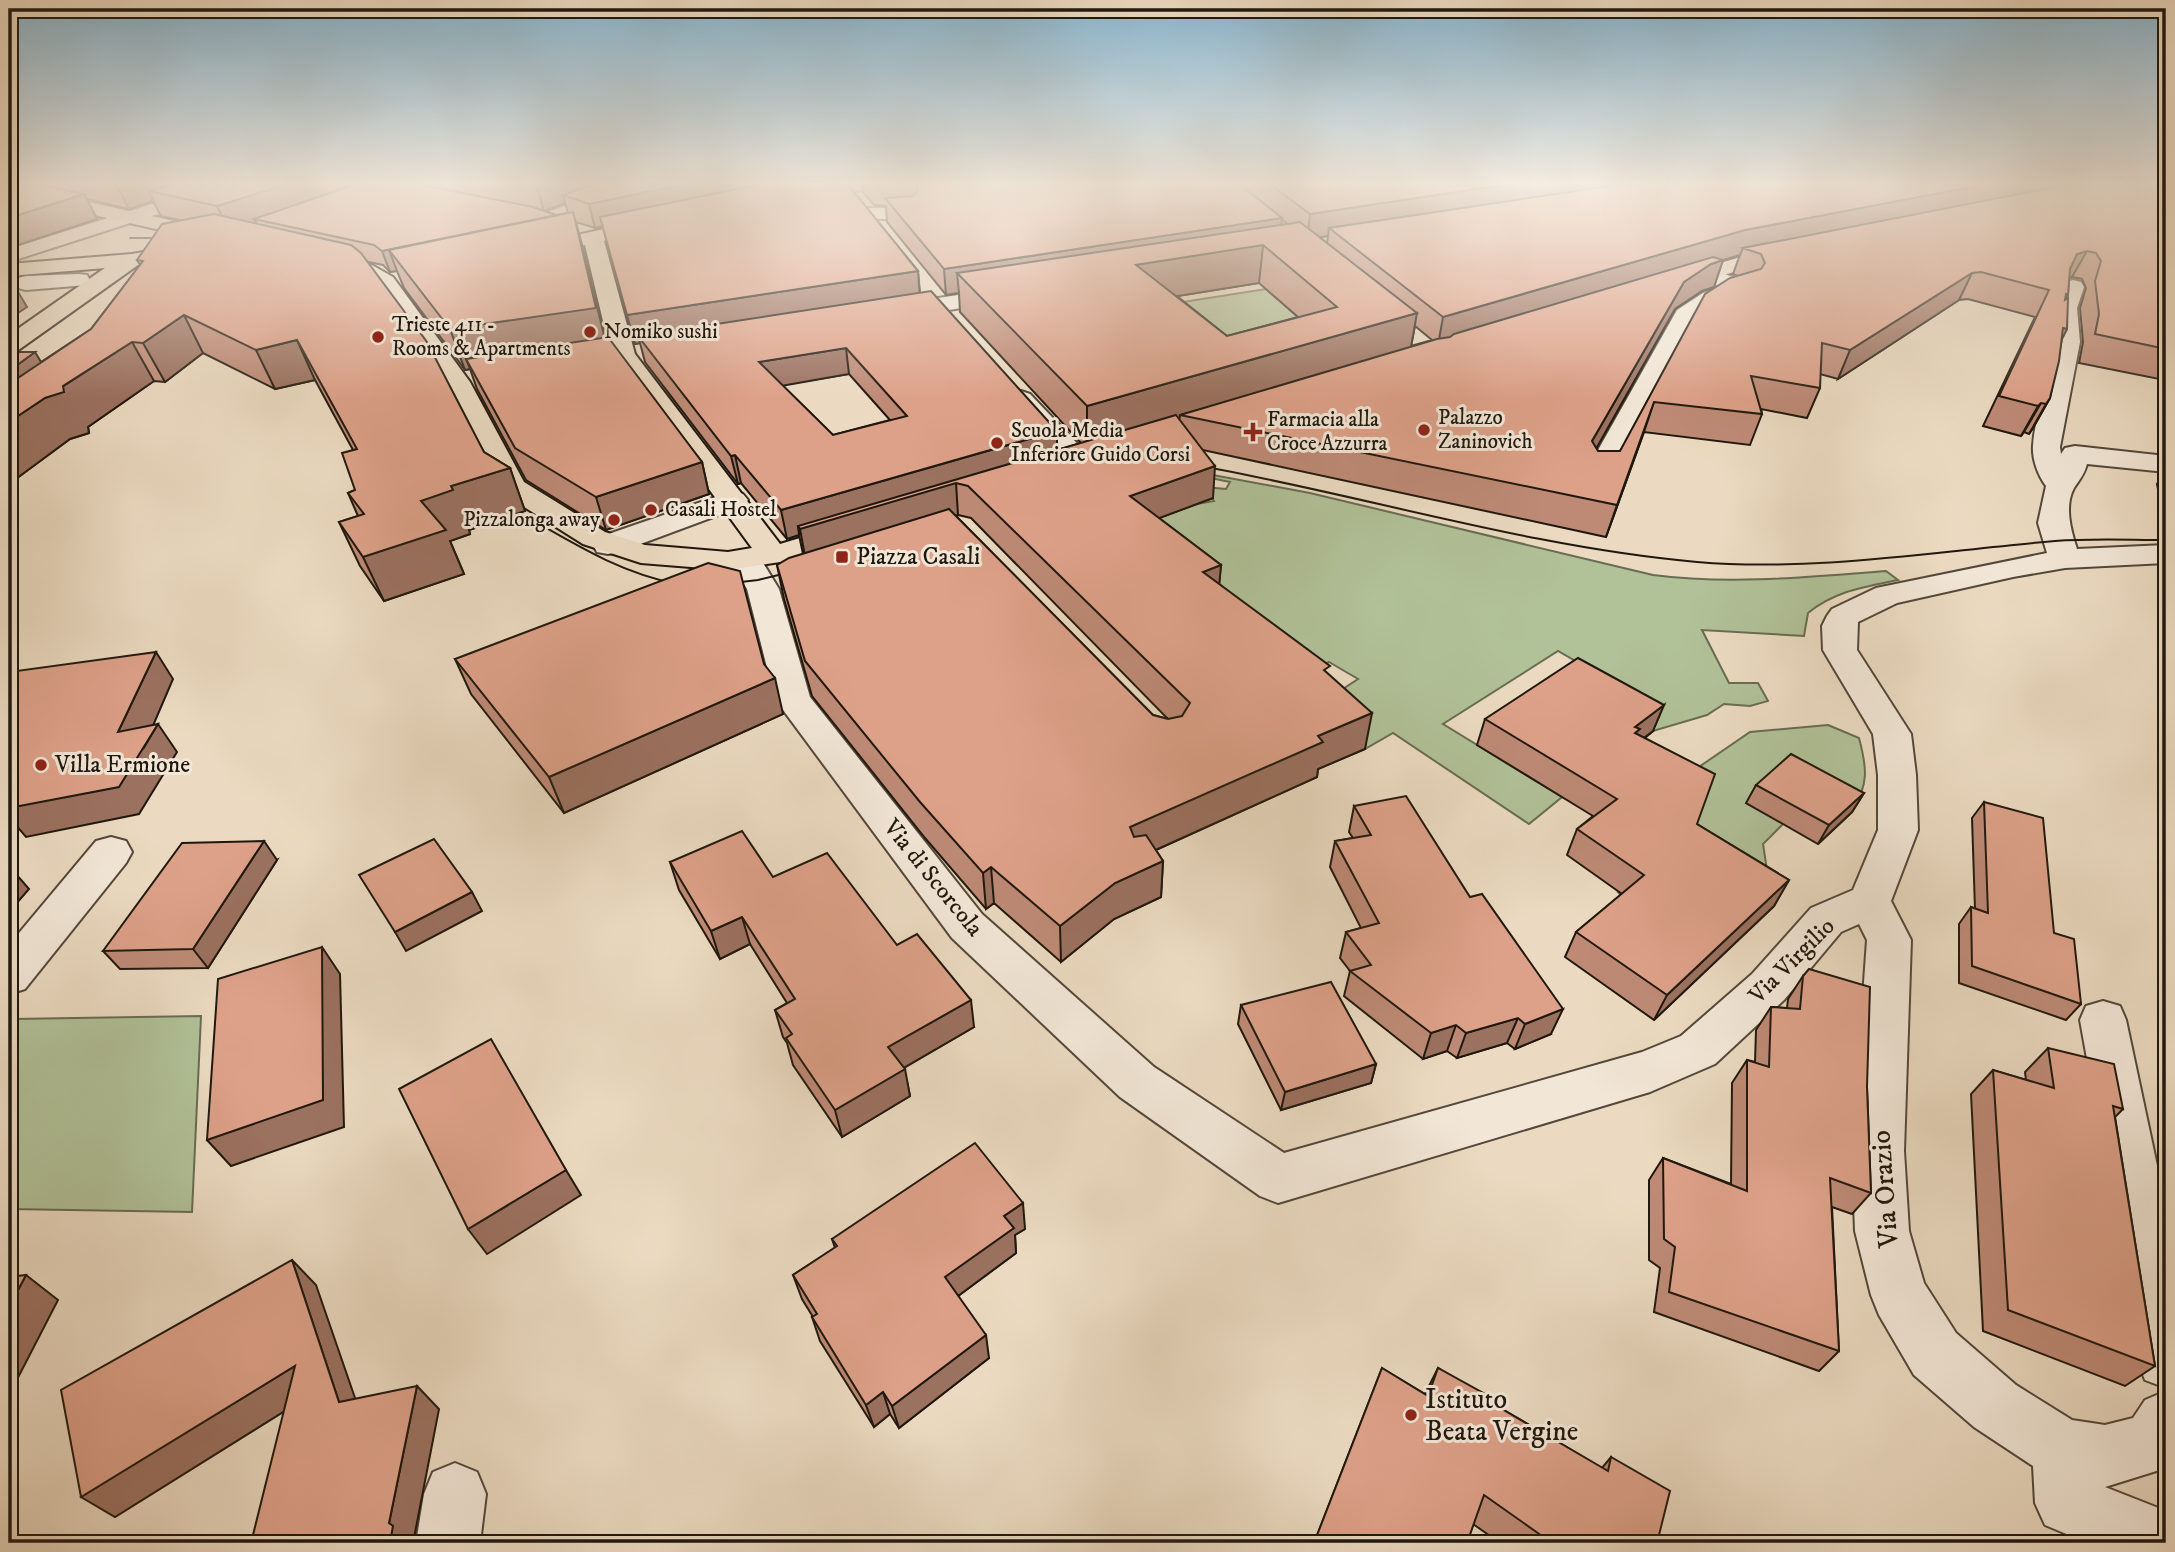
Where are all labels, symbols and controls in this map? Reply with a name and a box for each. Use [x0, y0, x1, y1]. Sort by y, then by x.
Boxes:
place label: Trieste 411 - Rooms & Apartments [392, 312, 571, 362]
place label: Nomiko sushi [604, 319, 718, 345]
marker: Nomiko sushi [582, 324, 598, 340]
marker: Trieste 411 - Rooms & Apartments [370, 329, 386, 345]
place label: Palazzo Zaninovich [1438, 405, 1533, 455]
place label: Farmacia alla Croce Azzurra [1267, 407, 1387, 457]
place label: Scuola Media Inferiore Guido Corsi [1011, 418, 1190, 468]
marker: Palazzo Zaninovich [1416, 422, 1432, 438]
marker: Farmacia alla Croce Azzurra [1245, 424, 1261, 440]
marker: Scuola Media Inferiore Guido Corsi [989, 435, 1005, 451]
place label: Casali Hostel [665, 497, 777, 523]
marker: Casali Hostel [643, 502, 659, 518]
place label: Pizzalonga away [463, 507, 601, 533]
marker: Pizzalonga away [606, 512, 622, 528]
place label: Piazza Casali [856, 542, 980, 572]
marker: Piazza Casali [834, 549, 850, 565]
place label: Villa Ermione [54, 750, 190, 780]
marker: Villa Ermione [33, 757, 49, 773]
street label: Via di Scorcola [876, 812, 990, 943]
street label: Via Virgilio [1742, 912, 1841, 1011]
street label: Via Orazio [1863, 1129, 1907, 1250]
place label: Istituto Beata Vergine [1425, 1382, 1578, 1449]
marker: Istituto Beata Vergine [1403, 1407, 1419, 1423]

